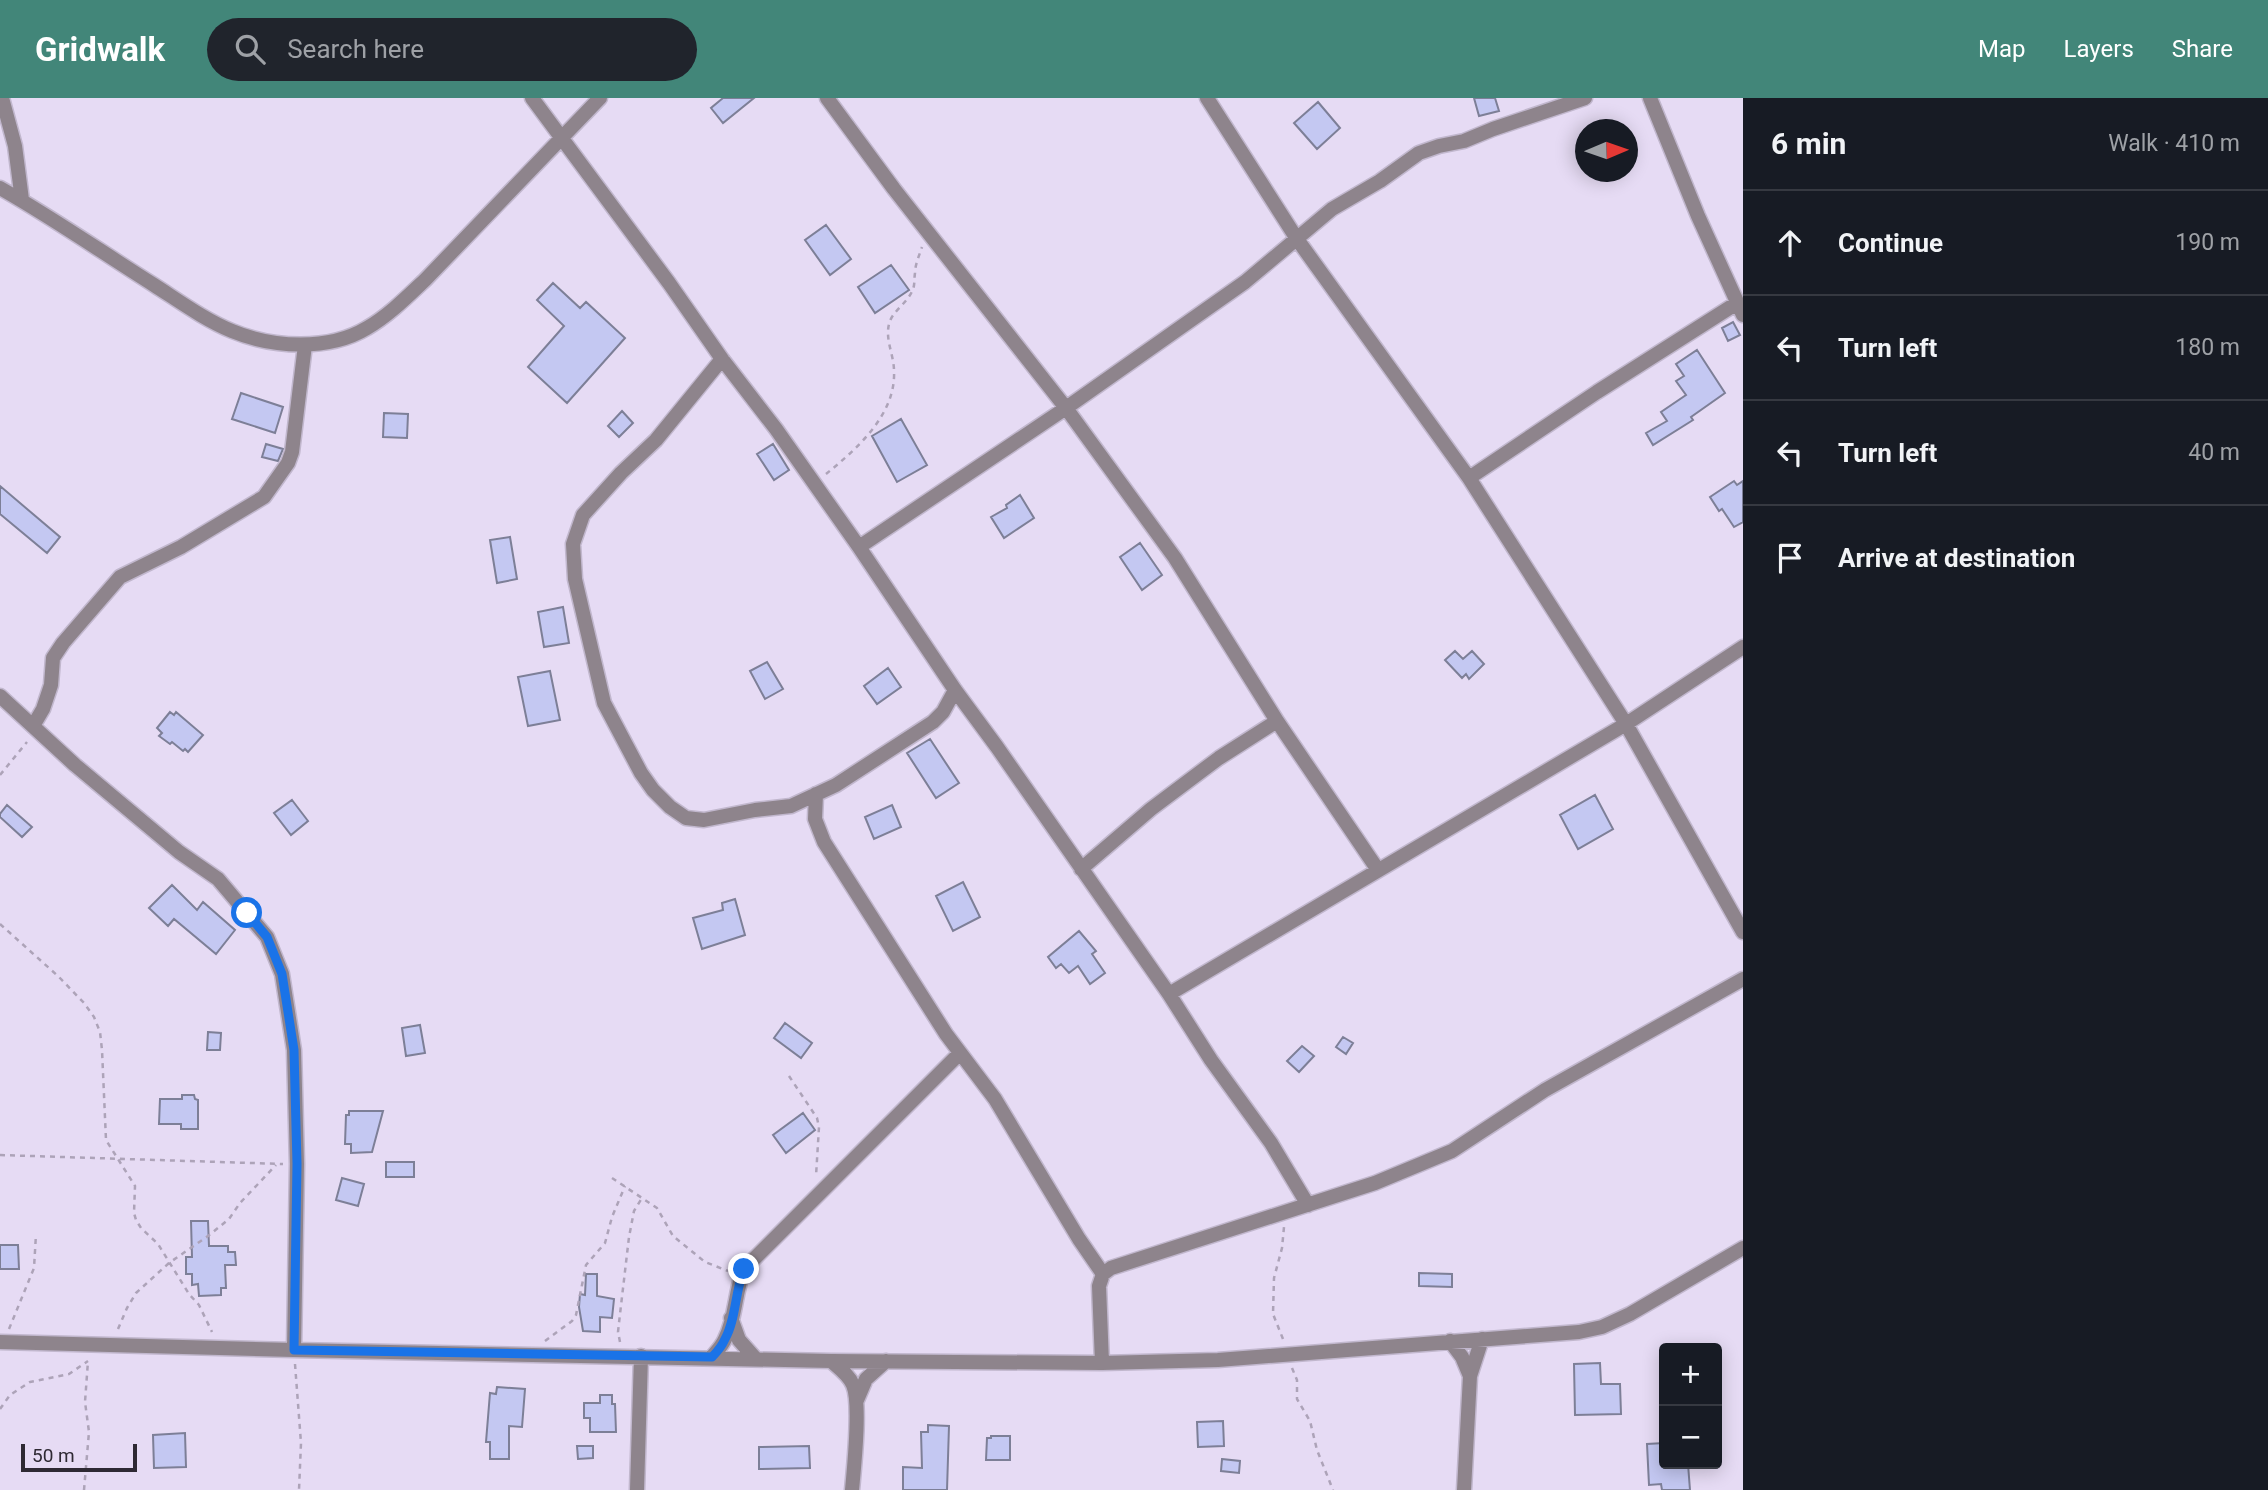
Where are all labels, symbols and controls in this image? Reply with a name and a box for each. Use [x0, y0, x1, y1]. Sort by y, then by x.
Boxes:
search box [207, 18, 697, 81]
text: Gridwalk [35, 30, 165, 69]
icon: search [231, 30, 269, 68]
text: Search here [287, 34, 424, 64]
text: Map [1978, 35, 2026, 63]
text: Layers [2064, 35, 2134, 63]
text: Share [2172, 35, 2233, 63]
north arrow [1575, 119, 1638, 182]
text: 6 min [1771, 126, 1846, 161]
text: Walk · 410 m [2108, 130, 2240, 157]
icon: ahead [1771, 224, 1809, 262]
text: Continue [1838, 228, 1943, 258]
text: 190 m [2175, 229, 2240, 256]
icon: left [1771, 329, 1809, 367]
text: Turn left [1838, 333, 1937, 363]
text: 180 m [2175, 334, 2240, 361]
icon: left [1771, 434, 1809, 472]
text: Turn left [1838, 438, 1937, 468]
text: 40 m [2188, 439, 2240, 466]
icon: arrive [1771, 539, 1809, 577]
text: Arrive at destination [1838, 543, 2075, 573]
route start [231, 897, 262, 928]
route end [728, 1253, 759, 1284]
map controls [1659, 1343, 1722, 1469]
button: + [1659, 1343, 1722, 1406]
button: − [1659, 1406, 1722, 1469]
scale bar [21, 1441, 136, 1473]
text: 50 m [32, 1444, 75, 1467]

